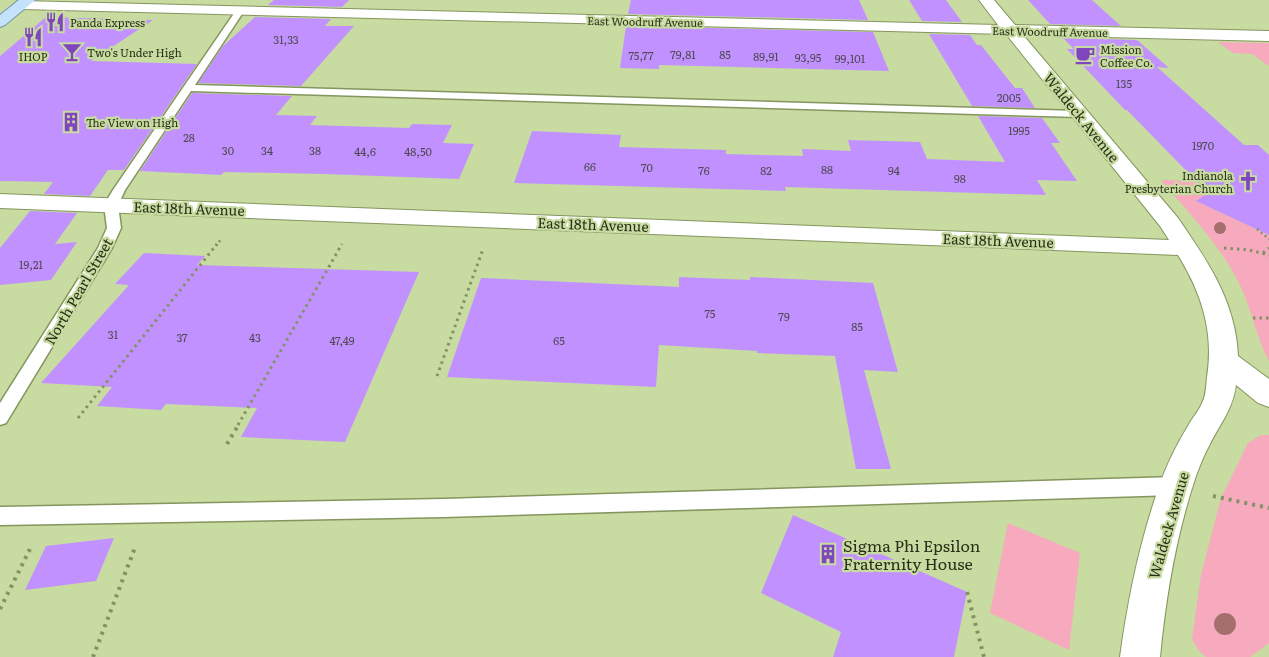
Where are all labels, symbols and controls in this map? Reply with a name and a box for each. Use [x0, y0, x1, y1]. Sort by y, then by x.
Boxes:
restaurant icon: Panda Express [44, 11, 66, 33]
street label: East Woodruff Avenue [587, 12, 703, 30]
place label: Panda Express [70, 14, 145, 30]
street label: East Woodruff Avenue [992, 22, 1108, 40]
restaurant icon: IHOP [22, 26, 44, 48]
house number: 31,33 [273, 31, 299, 47]
bar icon: Two's Under High [61, 41, 83, 63]
place label: Mission Coffee Co. [1100, 41, 1153, 70]
place label: Two's Under High [87, 44, 182, 60]
cafe icon: Mission Coffee Co. [1074, 44, 1096, 66]
house number: 79,81 [670, 46, 696, 62]
house number: 85 [719, 46, 731, 62]
house number: 75,77 [629, 47, 654, 63]
place label: IHOP [19, 48, 48, 64]
house number: 89,91 [753, 48, 779, 64]
house number: 93,95 [795, 49, 822, 65]
house number: 99,101 [835, 50, 866, 66]
street label: Waldeck Avenue [1040, 68, 1124, 166]
house number: 135 [1116, 75, 1132, 91]
house number: 2005 [997, 89, 1021, 105]
building icon: The View on High [60, 111, 82, 133]
place label: The View on High [86, 114, 178, 130]
house number: 1995 [1008, 122, 1030, 138]
house number: 28 [183, 129, 195, 145]
house number: 1970 [1192, 137, 1214, 153]
house number: 30 [222, 142, 234, 158]
house number: 34 [261, 142, 273, 158]
house number: 38 [309, 142, 321, 158]
house number: 44,6 [354, 143, 376, 159]
house number: 48,50 [404, 143, 432, 159]
house number: 66 [584, 158, 596, 174]
house number: 70 [641, 159, 653, 175]
house number: 88 [821, 161, 833, 177]
house number: 76 [698, 162, 710, 178]
house number: 82 [760, 162, 772, 178]
house number: 94 [888, 162, 900, 178]
place label: Indianola Presbyterian Church [1125, 167, 1233, 196]
house number: 98 [954, 170, 966, 186]
church icon: Indianola Presbyterian Church [1237, 170, 1259, 192]
street label: East 18th Avenue [133, 196, 245, 220]
street label: East 18th Avenue [537, 212, 649, 236]
street label: East 18th Avenue [942, 228, 1054, 252]
street label: North Pearl Street [39, 234, 117, 348]
house number: 19,21 [19, 256, 43, 272]
house number: 75 [705, 305, 716, 321]
house number: 79 [778, 308, 790, 324]
house number: 85 [851, 318, 863, 334]
house number: 31 [108, 326, 119, 342]
house number: 37 [176, 329, 188, 345]
house number: 43 [249, 329, 261, 345]
house number: 47,49 [329, 332, 355, 348]
house number: 65 [553, 332, 565, 348]
street label: Waldeck Avenue [1143, 469, 1193, 581]
place label: Sigma Phi Epsilon Fraternity House [843, 533, 981, 575]
building icon: Sigma Phi Epsilon Fraternity House [817, 543, 839, 565]

